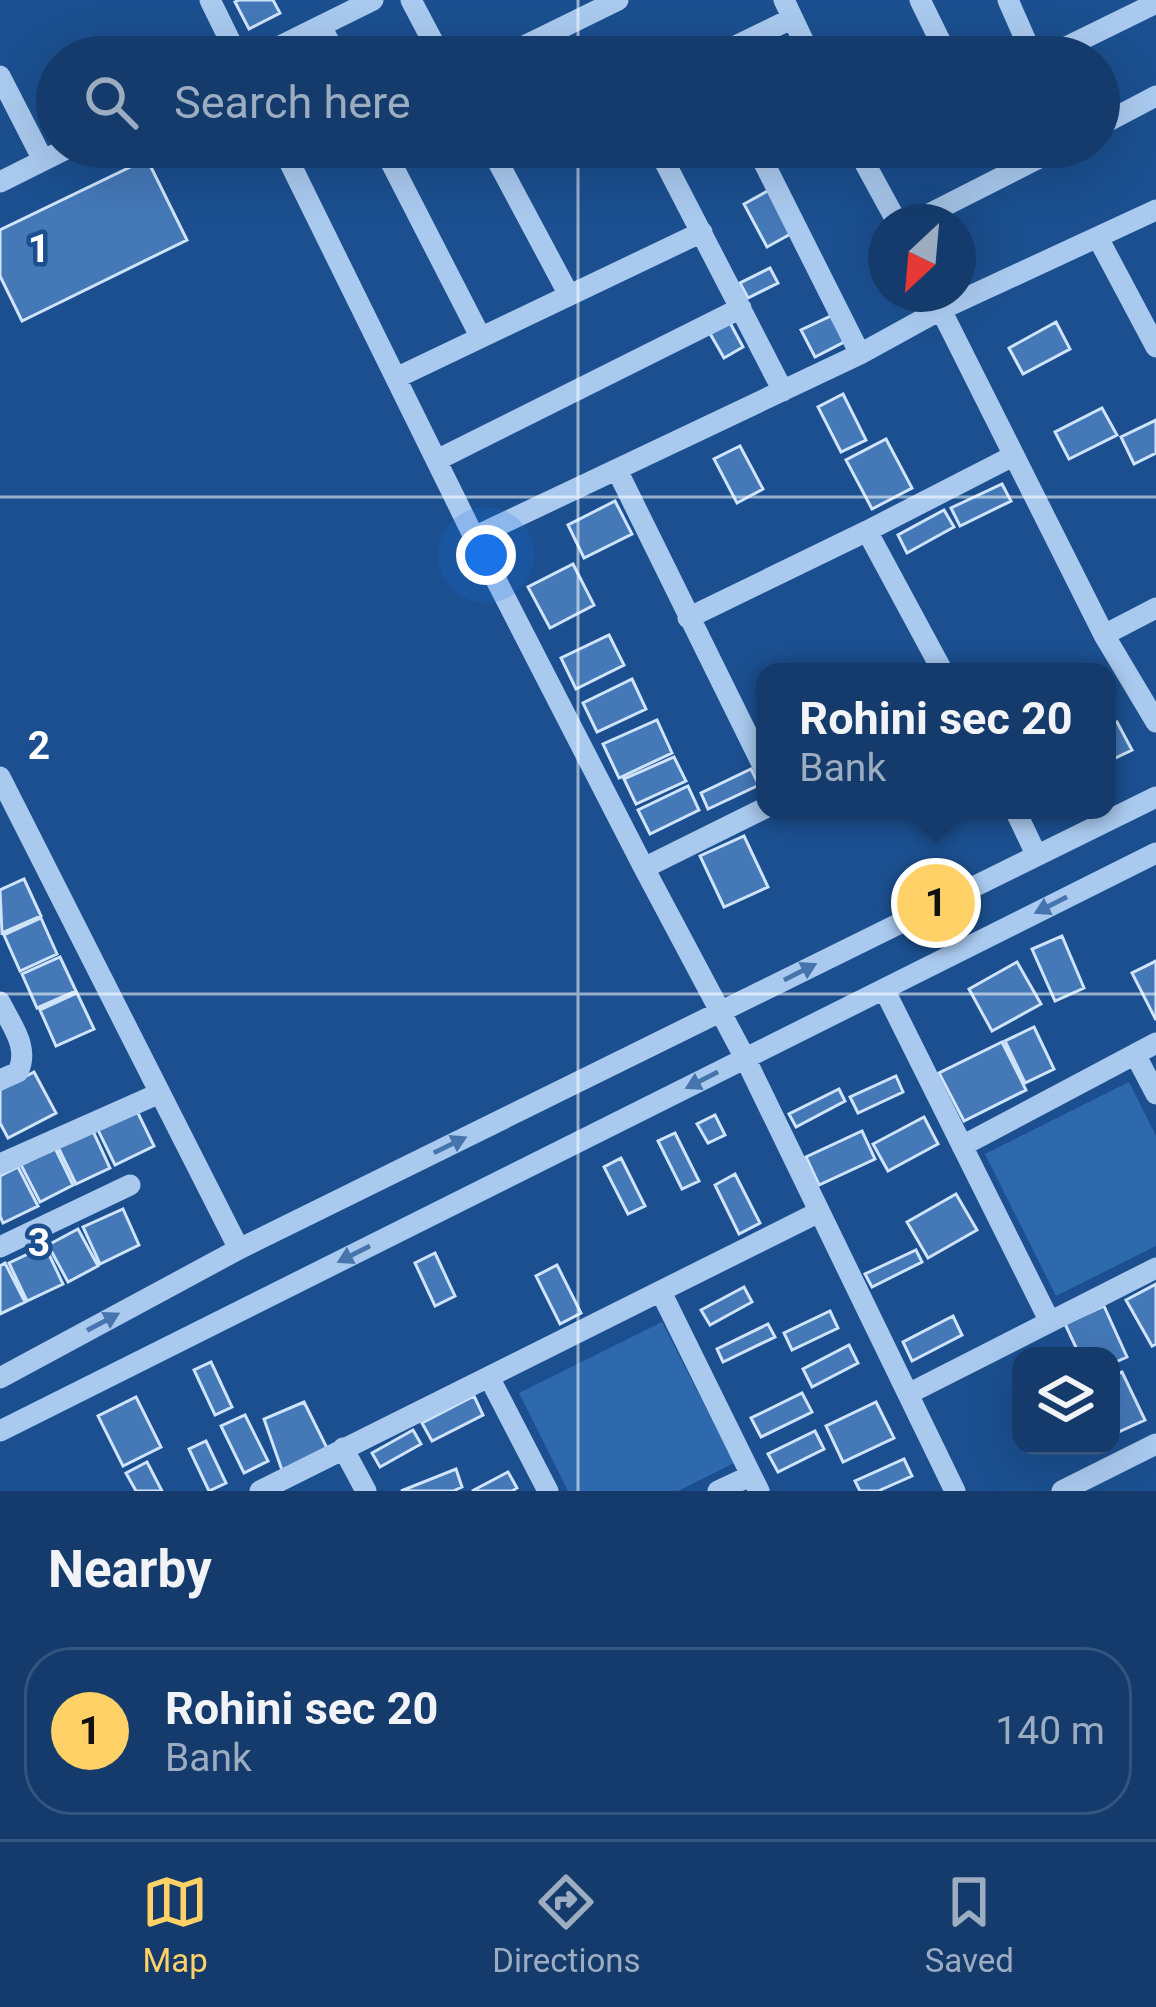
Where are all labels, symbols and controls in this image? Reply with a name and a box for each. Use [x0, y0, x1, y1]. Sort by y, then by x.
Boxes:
search box [36, 36, 1120, 168]
icon: search [78, 69, 144, 135]
text: Search here [174, 76, 411, 129]
north arrow [868, 204, 976, 312]
text: 1 [28, 226, 50, 272]
your location [456, 525, 516, 585]
popup [756, 663, 1116, 819]
text: Rohini sec 20 [799, 692, 1073, 745]
text: 2 [28, 723, 50, 769]
text: Bank [799, 745, 886, 791]
pin: 1 [897, 858, 975, 948]
one-way arrow [1034, 895, 1069, 915]
one-way arrow [783, 962, 818, 982]
one-way arrow [685, 1069, 720, 1089]
one-way arrow [433, 1135, 468, 1155]
text: 3 [28, 1220, 50, 1266]
one-way arrow [336, 1244, 371, 1264]
one-way arrow [85, 1312, 120, 1333]
map controls [1012, 1347, 1120, 1455]
button: layers [1012, 1347, 1120, 1455]
text: Nearby [48, 1540, 212, 1599]
text: Rohini sec 20 [165, 1682, 438, 1735]
text: 1 [79, 1708, 101, 1754]
text: 140 m [995, 1708, 1105, 1754]
text: Bank [165, 1735, 252, 1781]
tab: Map [142, 1869, 208, 1980]
tab: Directions [492, 1869, 641, 1980]
tab: Saved [925, 1869, 1014, 1980]

